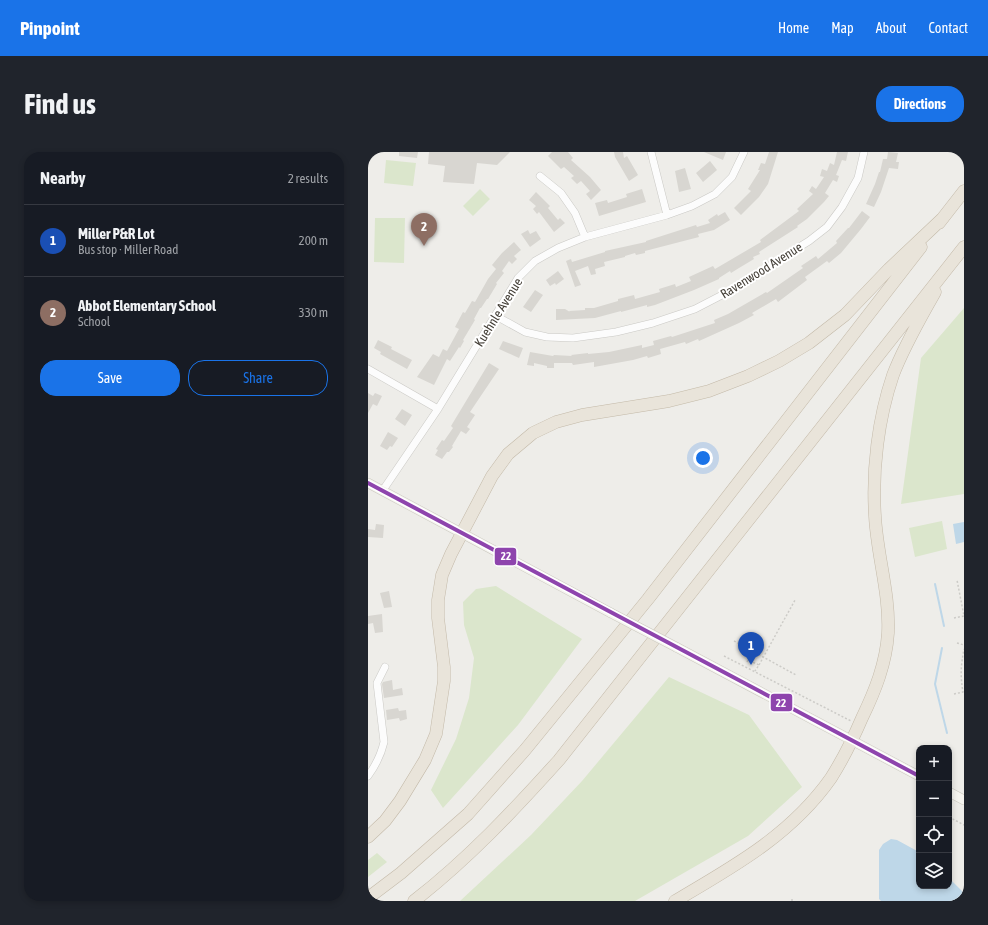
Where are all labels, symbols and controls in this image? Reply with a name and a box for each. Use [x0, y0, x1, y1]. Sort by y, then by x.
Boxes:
text: Pinpoint [20, 17, 80, 39]
text: Home [778, 20, 809, 36]
text: Map [831, 20, 854, 36]
text: About [876, 20, 907, 36]
text: Contact [929, 20, 968, 36]
button: Directions [876, 86, 964, 122]
text: Find us [24, 88, 96, 120]
text: Nearby [40, 168, 86, 188]
text: 2 results [288, 171, 328, 186]
pin: 2 [411, 213, 437, 246]
text: Miller P&R Lot [78, 225, 154, 242]
text: 1 [50, 233, 56, 248]
text: 200 m [299, 233, 328, 248]
street label: Ravenwood Avenue [718, 239, 805, 302]
text: Bus stop · Miller Road [78, 242, 178, 257]
street label: Kuehnle Avenue [471, 275, 526, 349]
text: Abbot Elementary School [78, 297, 216, 314]
text: 2 [50, 305, 56, 320]
text: 330 m [299, 305, 328, 320]
text: School [78, 314, 110, 329]
button: Save [40, 360, 180, 396]
button: Share [188, 360, 328, 396]
your location [693, 448, 713, 468]
line badge: 22 [494, 547, 517, 566]
text: 22 [501, 550, 511, 562]
pin: 1 [738, 632, 764, 665]
line badge: 22 [770, 693, 793, 712]
text: 22 [776, 697, 786, 709]
map controls [916, 745, 952, 889]
button: + [916, 745, 952, 781]
button: − [916, 781, 952, 817]
button: locate [916, 817, 952, 853]
button: layers [916, 853, 952, 889]

